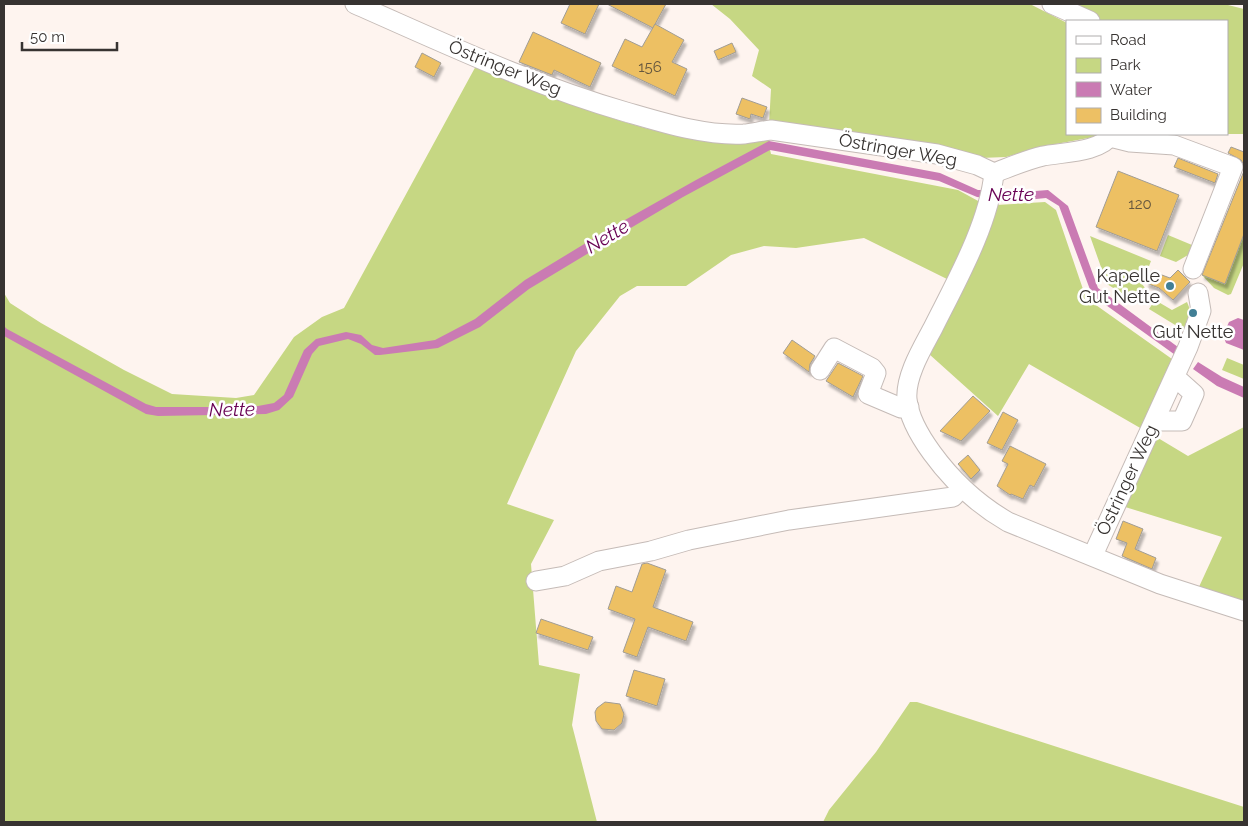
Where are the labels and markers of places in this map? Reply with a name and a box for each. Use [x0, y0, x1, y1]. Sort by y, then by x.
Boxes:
place label: Kapelle Gut Nette [1079, 265, 1160, 307]
marker: Kapelle Gut Nette [1164, 280, 1176, 292]
marker: Gut Nette [1187, 307, 1199, 319]
place label: Gut Nette [1153, 321, 1234, 342]

